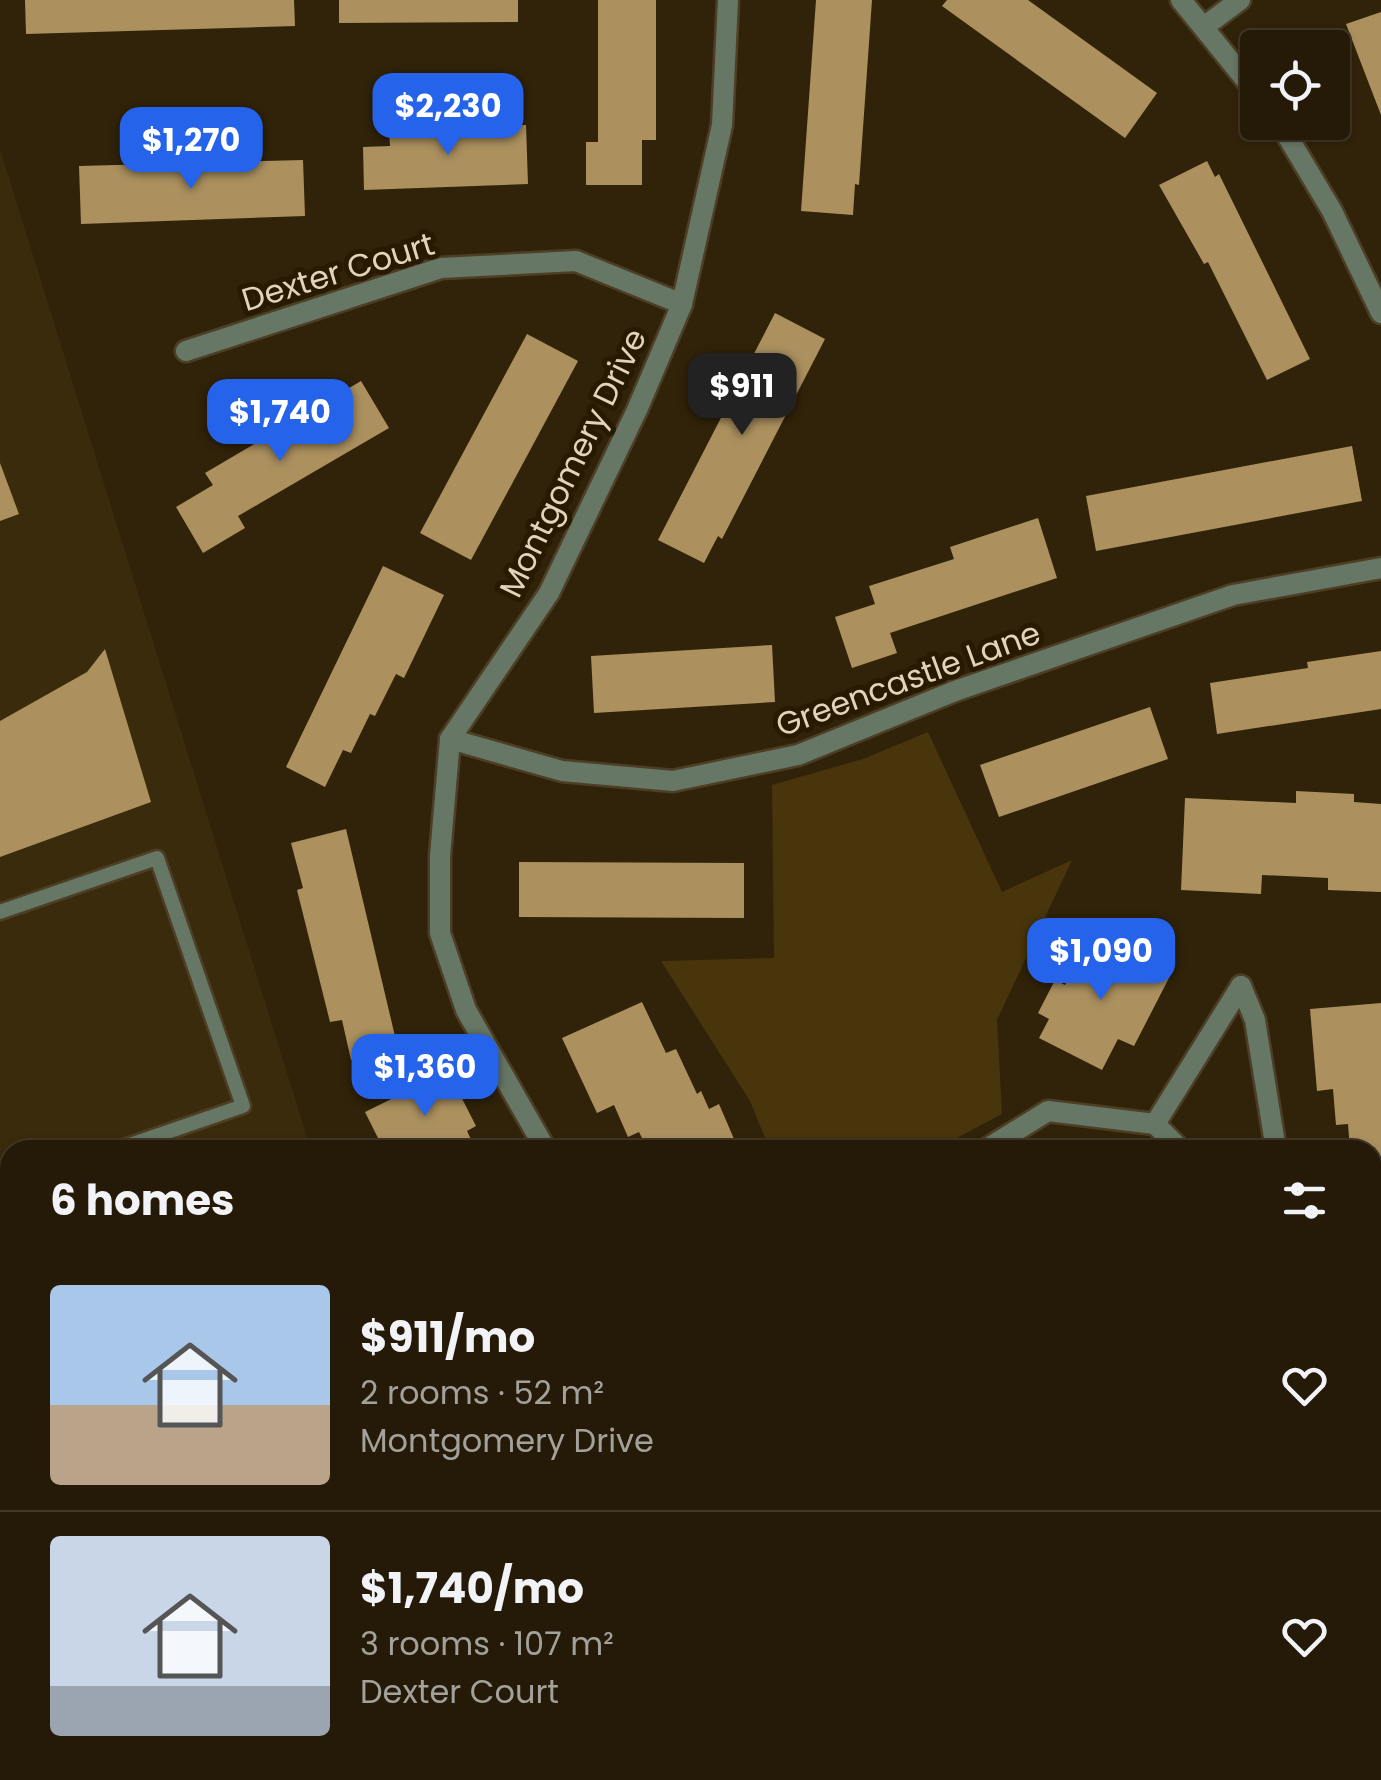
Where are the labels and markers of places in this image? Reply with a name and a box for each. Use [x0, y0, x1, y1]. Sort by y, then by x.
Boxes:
pin: $2,230 [367, 73, 529, 158]
pin: $1,270 [110, 107, 272, 192]
pin: $911 [683, 353, 801, 438]
pin: $1,740 [199, 379, 361, 464]
pin: $1,090 [1020, 918, 1182, 1003]
pin: $1,360 [344, 1034, 506, 1119]

